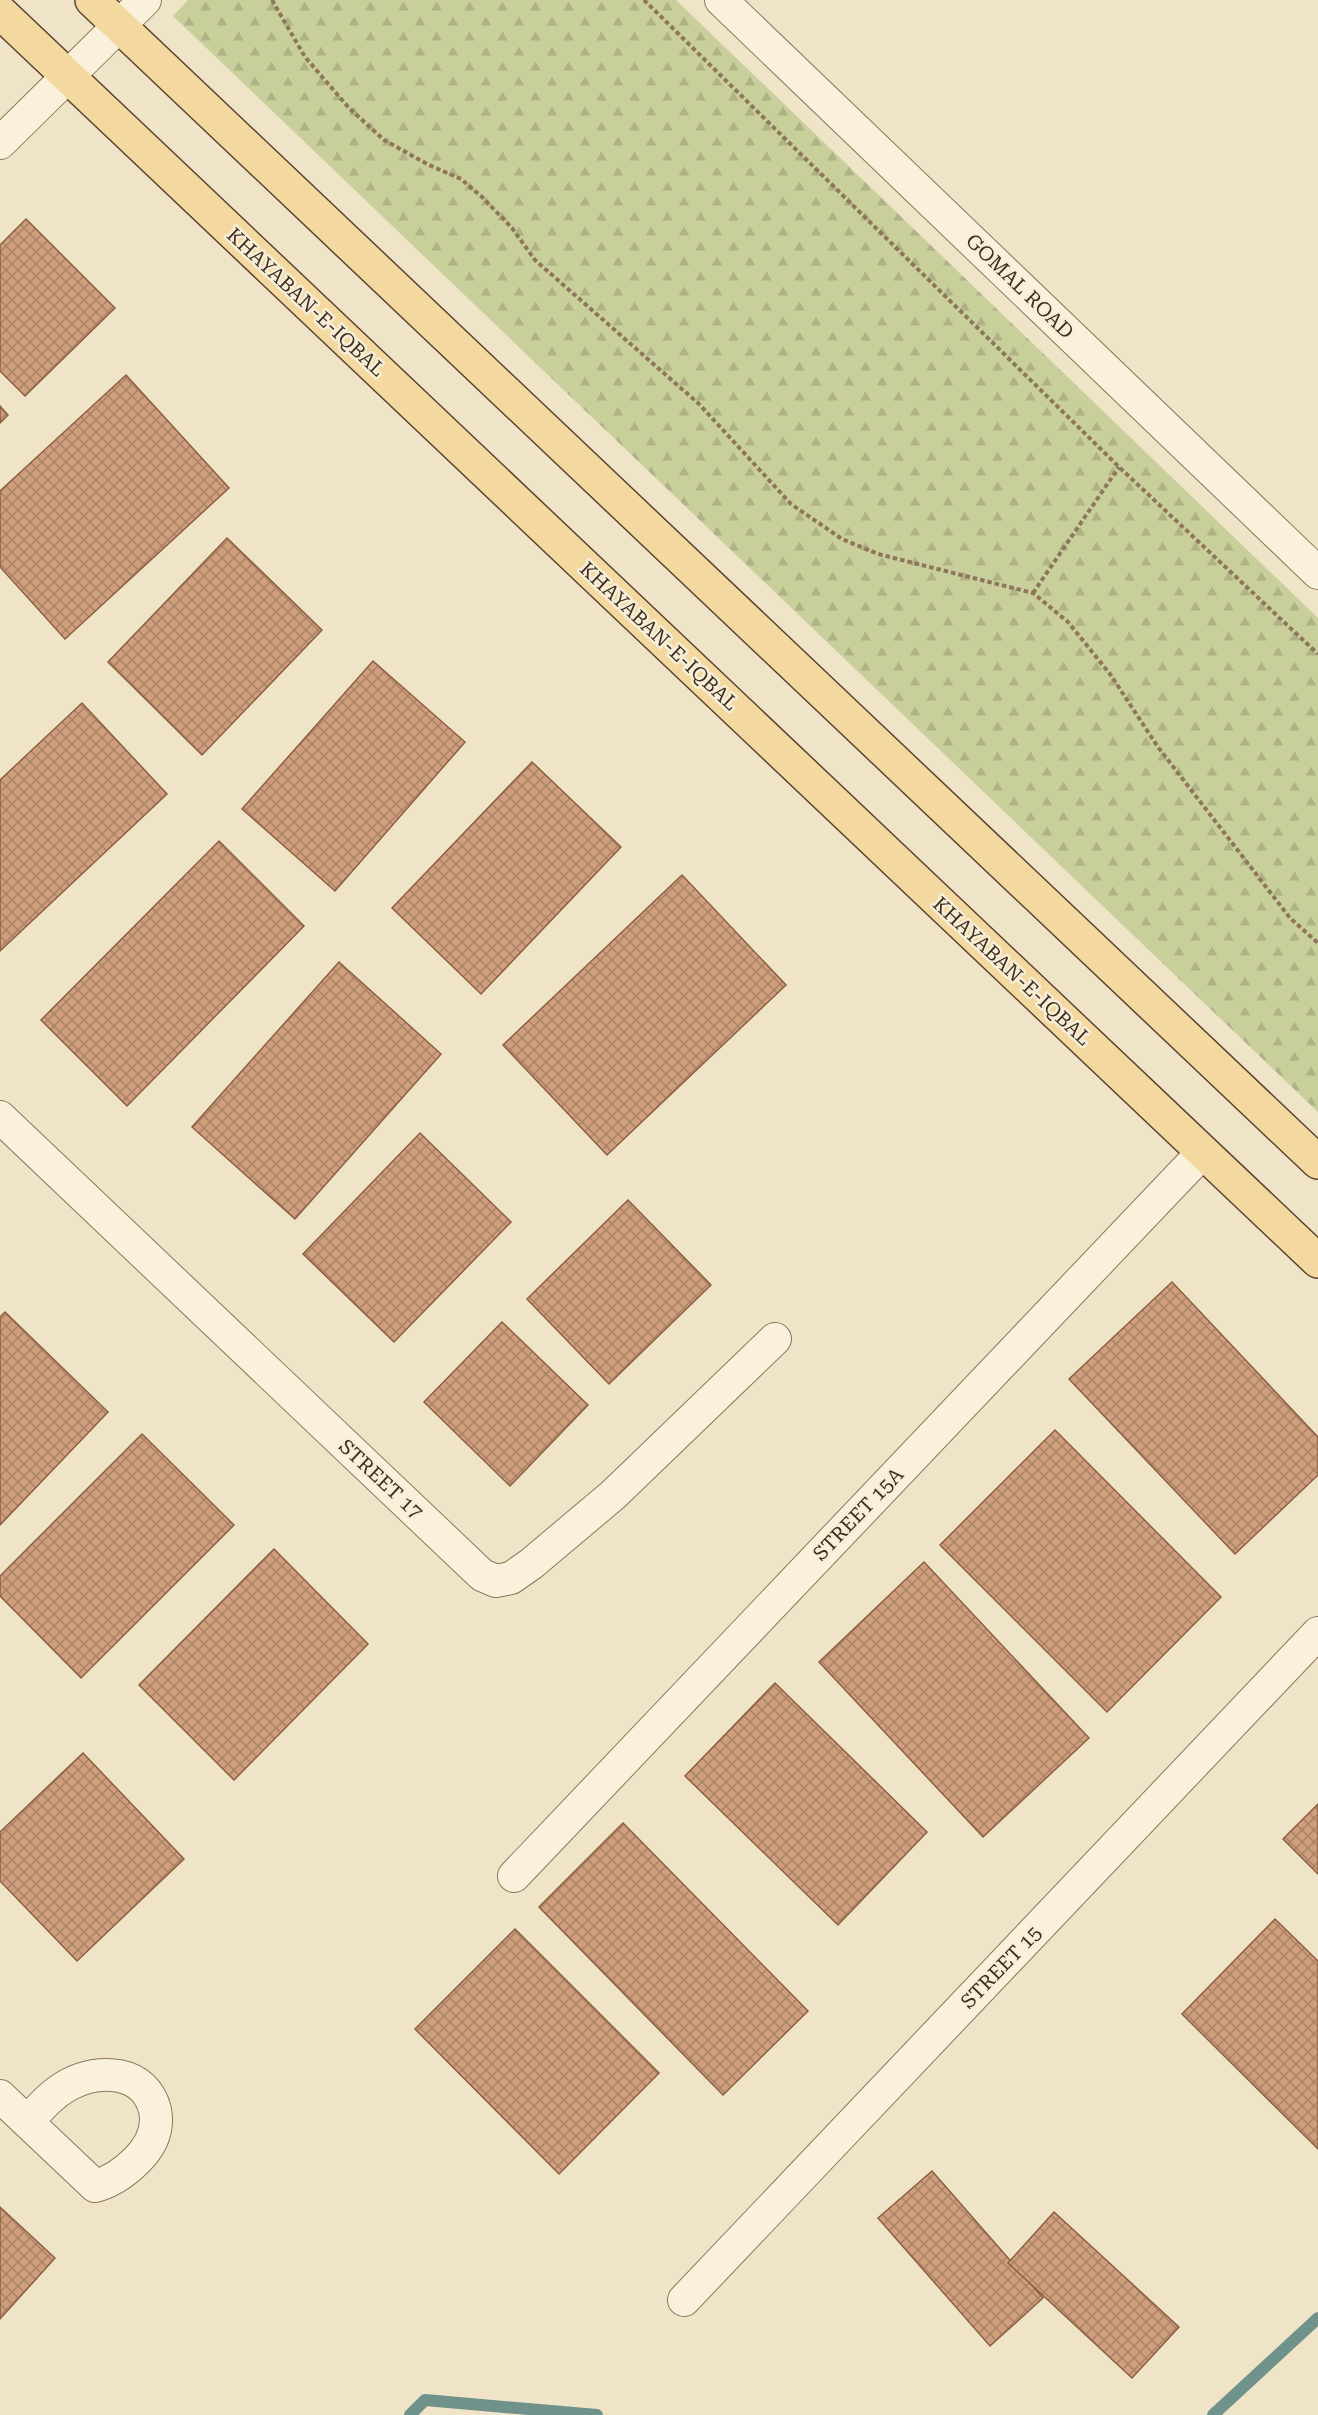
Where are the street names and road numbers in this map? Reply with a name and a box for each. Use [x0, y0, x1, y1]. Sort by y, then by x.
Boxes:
street label: KHAYABAN-E-IQBAL [222, 223, 390, 381]
street label: GOMAL ROAD [961, 229, 1079, 343]
street label: KHAYABAN-E-IQBAL [575, 557, 743, 715]
street label: KHAYABAN-E-IQBAL [928, 892, 1096, 1050]
street label: STREET 17 [334, 1434, 428, 1524]
street label: STREET 15A [808, 1463, 908, 1565]
street label: STREET 15 [956, 1921, 1046, 2013]

